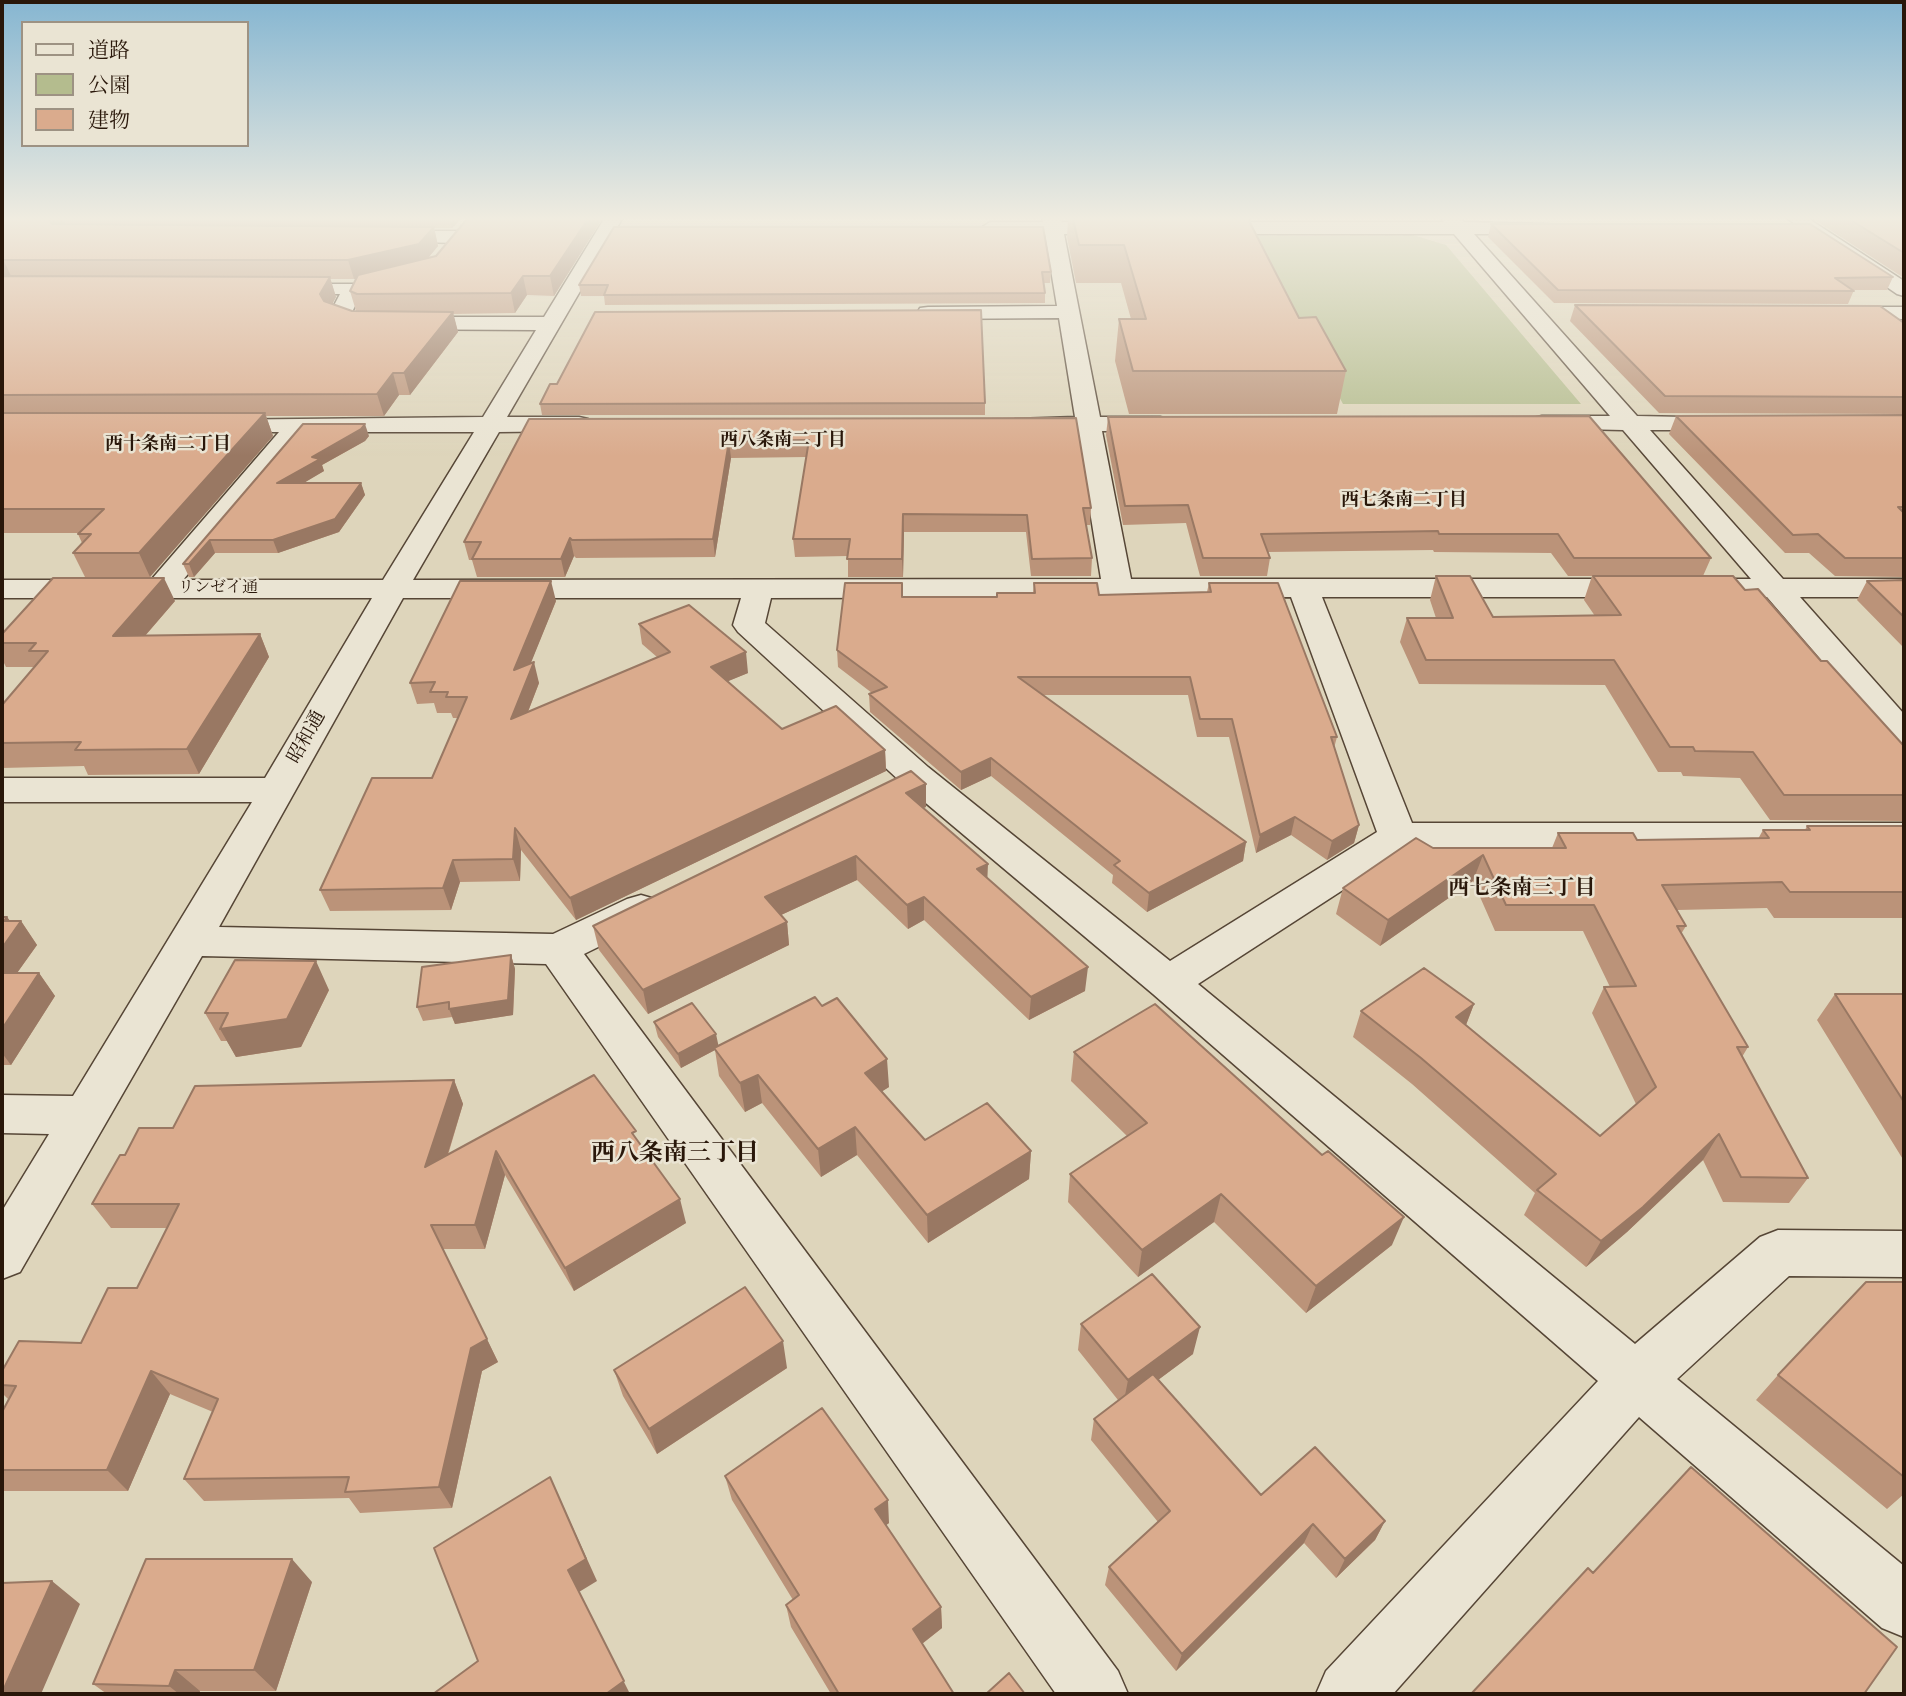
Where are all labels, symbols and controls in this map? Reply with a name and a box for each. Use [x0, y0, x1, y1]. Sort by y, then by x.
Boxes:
legend [21, 21, 248, 147]
text: 道路 [88, 37, 130, 66]
text: 公園 [88, 72, 130, 101]
text: 建物 [88, 107, 130, 136]
district label: 西八条南二丁目 [720, 431, 846, 453]
district label: 西十条南二丁目 [105, 435, 231, 457]
district label: 西七条南二丁目 [1341, 491, 1467, 513]
street label: リンゼイ通 [178, 579, 258, 599]
street label: 昭和通 [284, 708, 332, 768]
district label: 西七条南三丁目 [1449, 877, 1595, 903]
district label: 西八条南三丁目 [591, 1142, 759, 1170]

